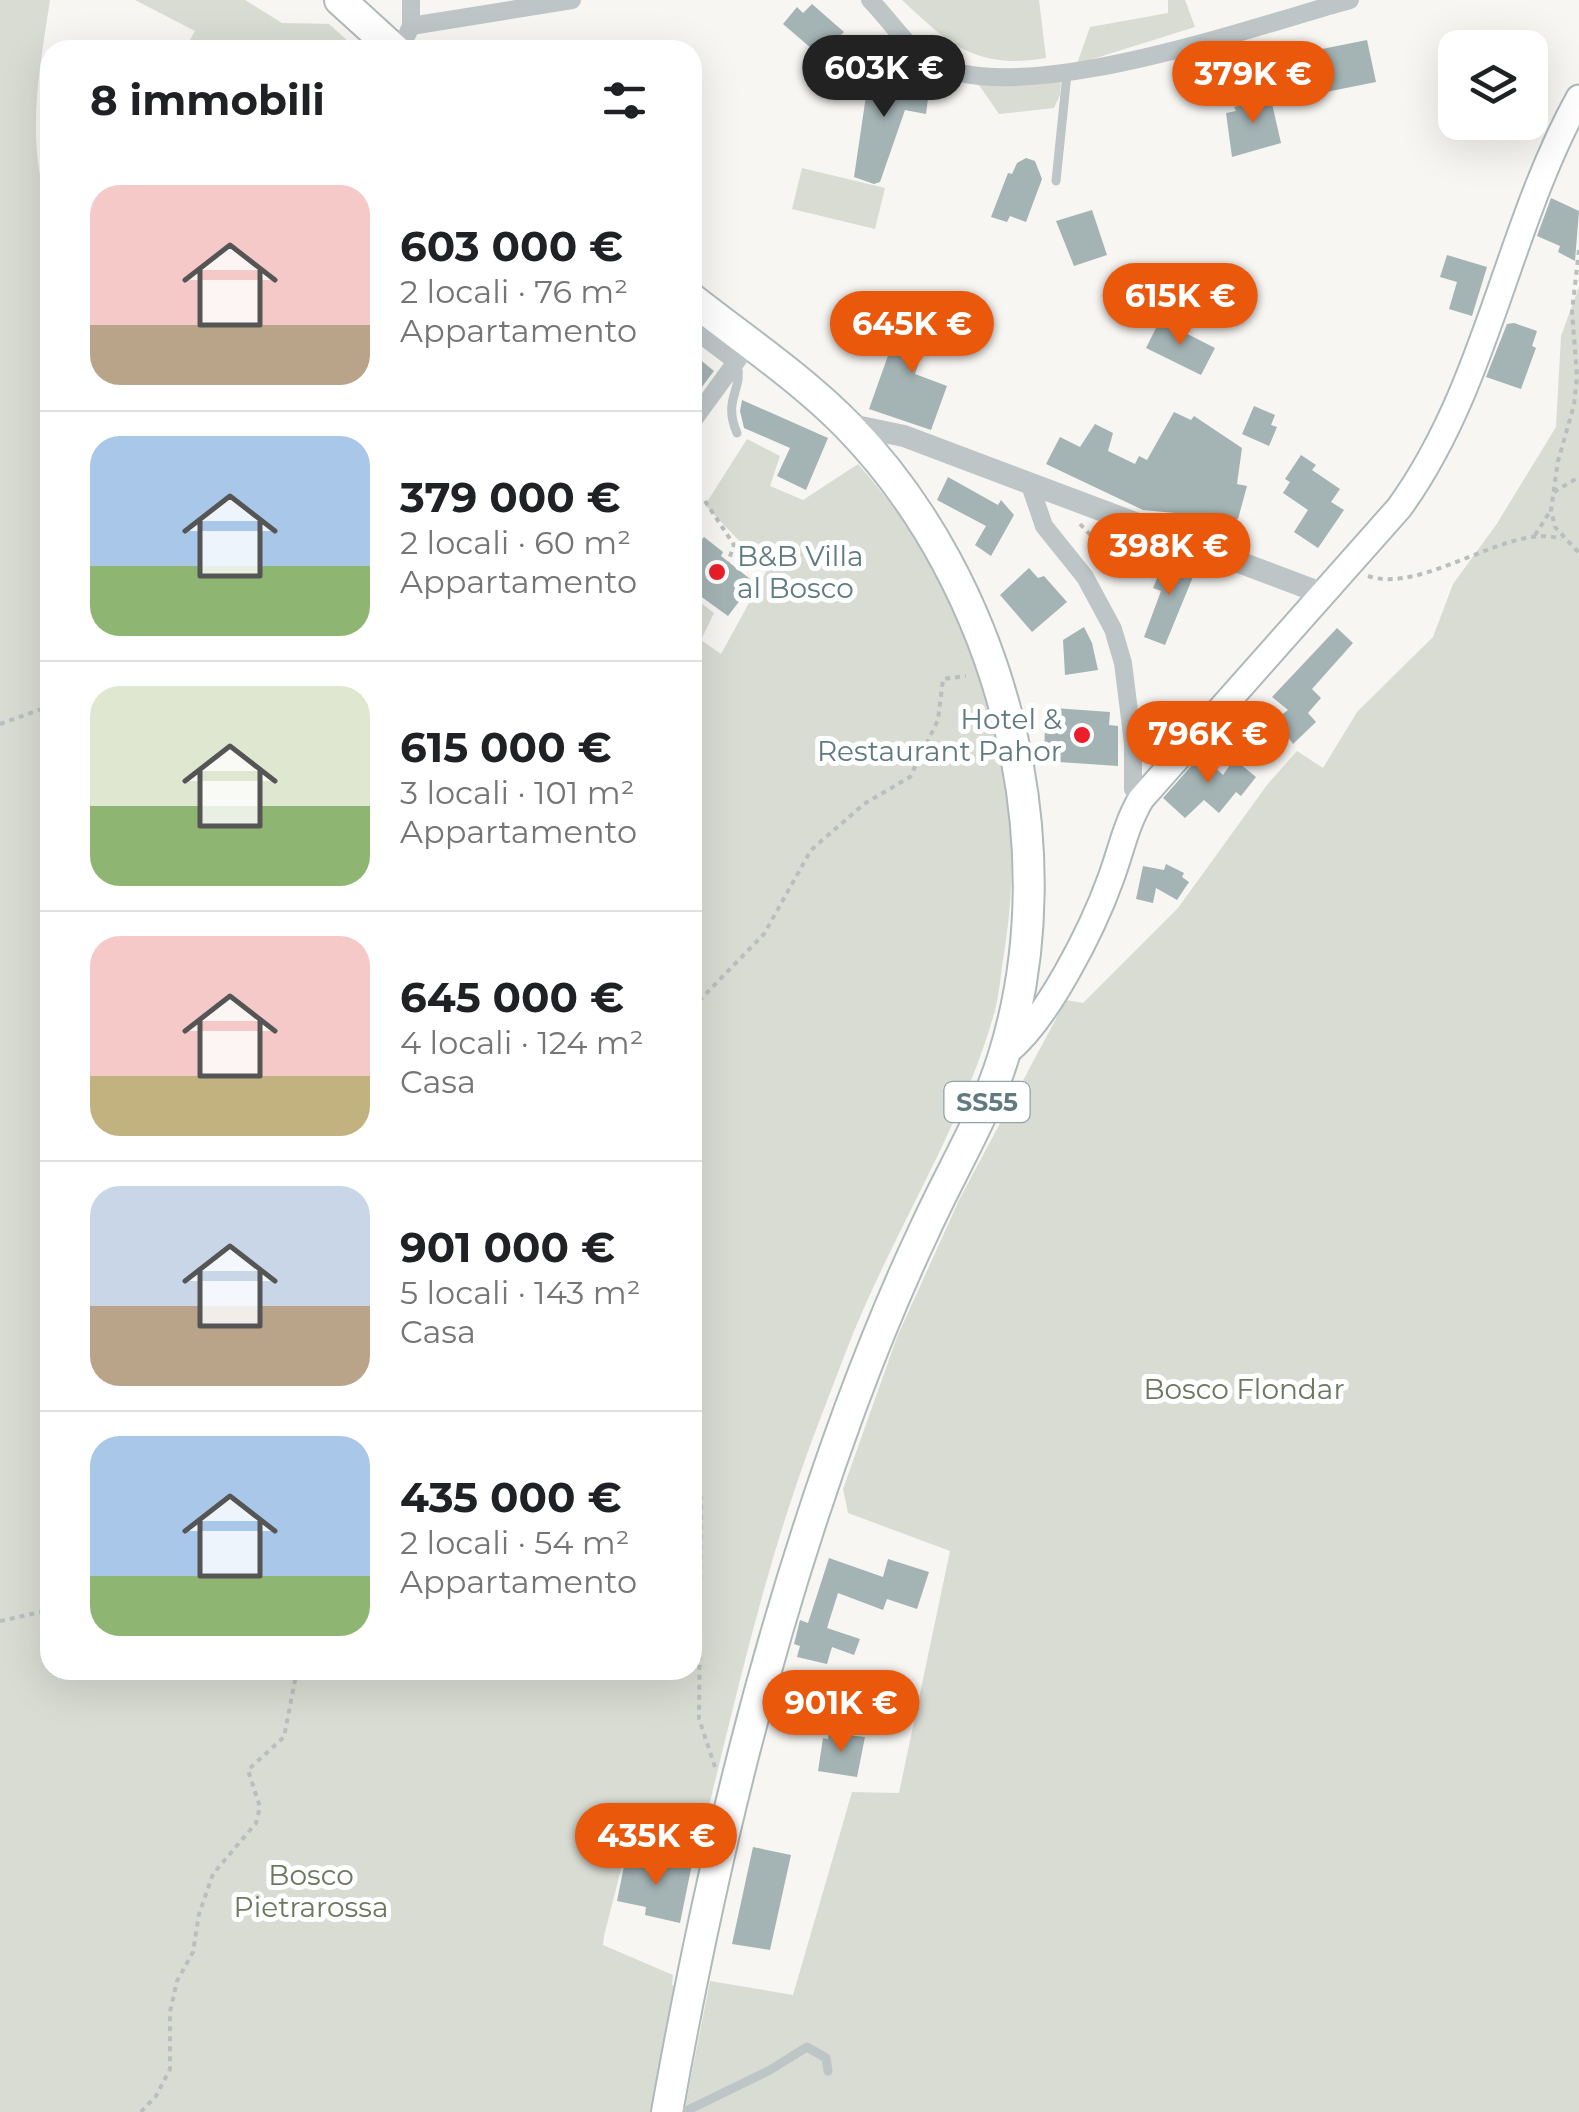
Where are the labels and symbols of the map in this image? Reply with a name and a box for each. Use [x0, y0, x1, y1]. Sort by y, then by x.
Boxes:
pin: 603K € [803, 35, 965, 120]
pin: 379K € [1172, 41, 1334, 126]
pin: 615K € [1099, 263, 1261, 348]
pin: 645K € [831, 291, 993, 376]
pin: 398K € [1088, 513, 1250, 598]
place label: B&B Villa al Bosco [737, 539, 863, 605]
marker: B&B Villa al Bosco [706, 561, 728, 583]
pin: 796K € [1127, 701, 1289, 786]
place label: Hotel & Restaurant Pahor [817, 702, 1062, 768]
marker: Hotel & Restaurant Pahor [1071, 724, 1093, 746]
road number: SS55 [944, 1082, 1030, 1122]
park label: Bosco Flondar [1143, 1372, 1345, 1406]
pin: 901K € [760, 1670, 922, 1755]
pin: 435K € [575, 1803, 737, 1888]
park label: Bosco Pietrarossa [234, 1858, 388, 1924]

